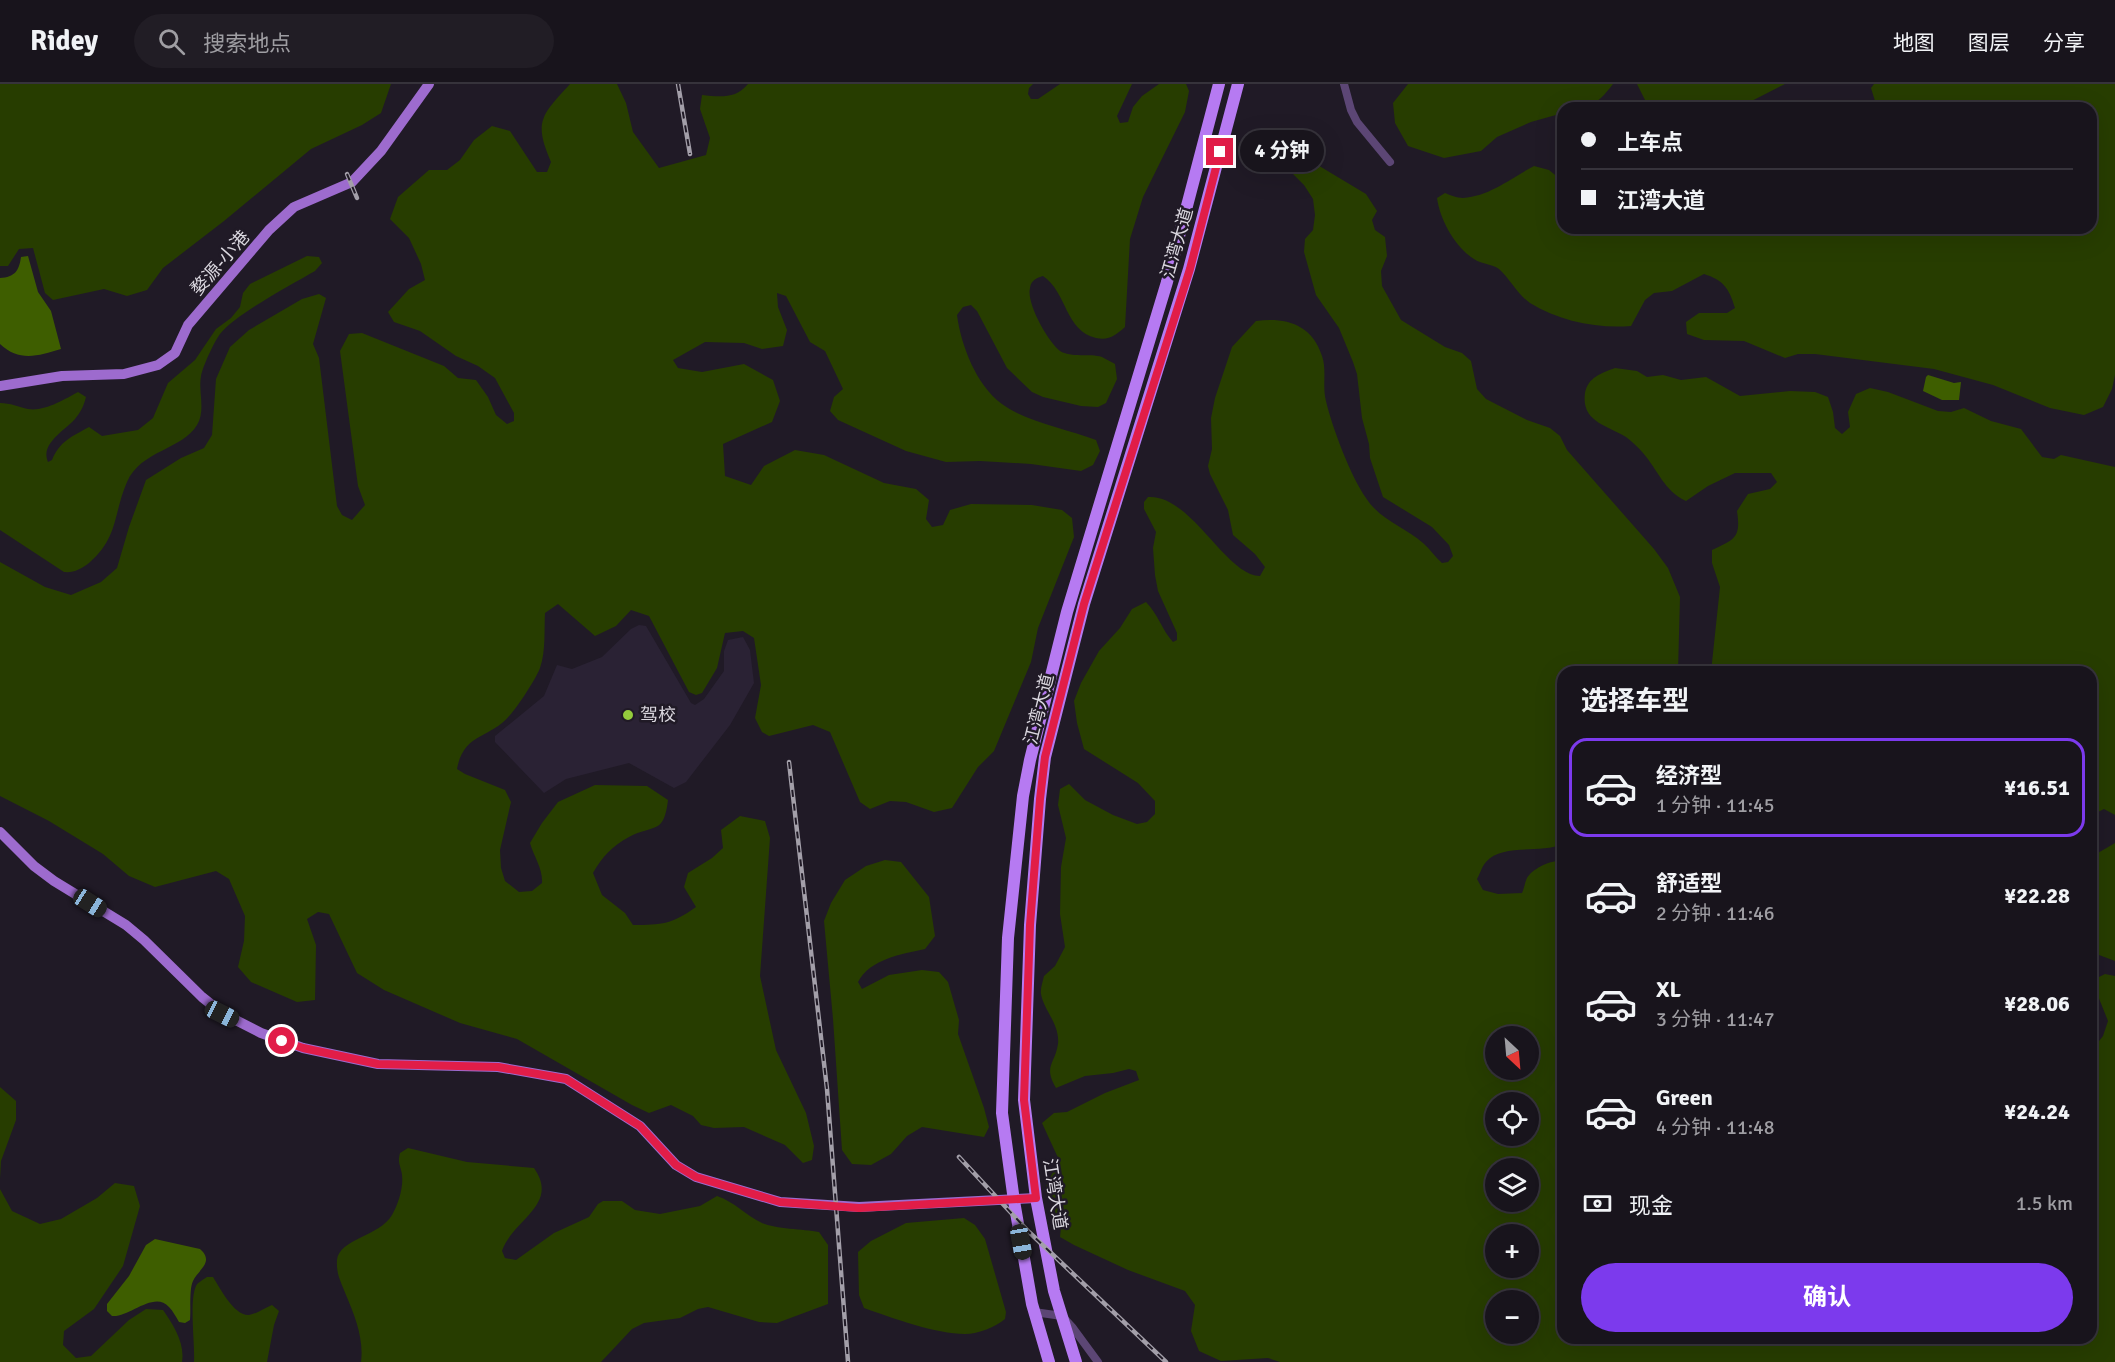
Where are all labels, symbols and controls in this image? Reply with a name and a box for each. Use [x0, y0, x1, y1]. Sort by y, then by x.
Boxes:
search box [134, 14, 554, 68]
text: Ridey [30, 24, 98, 58]
icon: search [155, 25, 188, 58]
text: 搜索地点 [203, 30, 291, 57]
text: 地图 [1893, 30, 1935, 56]
text: 图层 [1968, 30, 2010, 56]
text: 分享 [2043, 30, 2085, 56]
text: 上车点 [1617, 129, 1683, 156]
callout: 4 分钟 [1241, 131, 1325, 173]
route end [1206, 138, 1233, 165]
text: 4 分钟 [1254, 138, 1310, 163]
text: 江湾大道 [1617, 187, 1705, 214]
street label: 江湾大道 [1157, 205, 1197, 281]
street label: 婺源-小港 [186, 226, 254, 300]
street label: 江湾大道 [1020, 671, 1058, 747]
text: 选择车型 [1581, 685, 1689, 718]
place label: 驾校 [640, 704, 676, 726]
marker: 驾校 [621, 708, 635, 722]
icon: car [1584, 761, 1638, 815]
text: 经济型 [1656, 762, 1722, 789]
text: ¥16.51 [2004, 774, 2070, 801]
text: 1 分钟 · 11:45 [1656, 793, 1775, 818]
icon: car [1584, 869, 1638, 923]
text: 舒适型 [1656, 870, 1722, 897]
text: ¥22.28 [2004, 882, 2070, 909]
car [70, 886, 110, 920]
text: 2 分钟 · 11:46 [1656, 901, 1775, 926]
text: XL [1656, 976, 1681, 1003]
icon: car [1584, 977, 1638, 1031]
text: ¥28.06 [2004, 990, 2070, 1017]
car [202, 998, 242, 1030]
text: 3 分钟 · 11:47 [1656, 1007, 1775, 1032]
north arrow [1485, 1026, 1539, 1080]
map controls [1485, 1026, 1539, 1344]
route start [268, 1027, 295, 1054]
text: Green [1656, 1084, 1713, 1111]
icon: car [1584, 1085, 1638, 1139]
button: locate [1485, 1092, 1539, 1146]
text: ¥24.24 [2004, 1098, 2070, 1125]
text: 4 分钟 · 11:48 [1656, 1115, 1775, 1140]
street label: 江湾大道 [1039, 1157, 1071, 1231]
button: layers [1485, 1158, 1539, 1212]
icon: cash [1581, 1187, 1614, 1220]
text: 1.5 km [2016, 1191, 2073, 1216]
text: 现金 [1629, 1192, 1673, 1219]
car [1009, 1223, 1033, 1261]
button: + [1485, 1224, 1539, 1278]
button: 确认 [1581, 1263, 2073, 1332]
button: − [1485, 1290, 1539, 1344]

